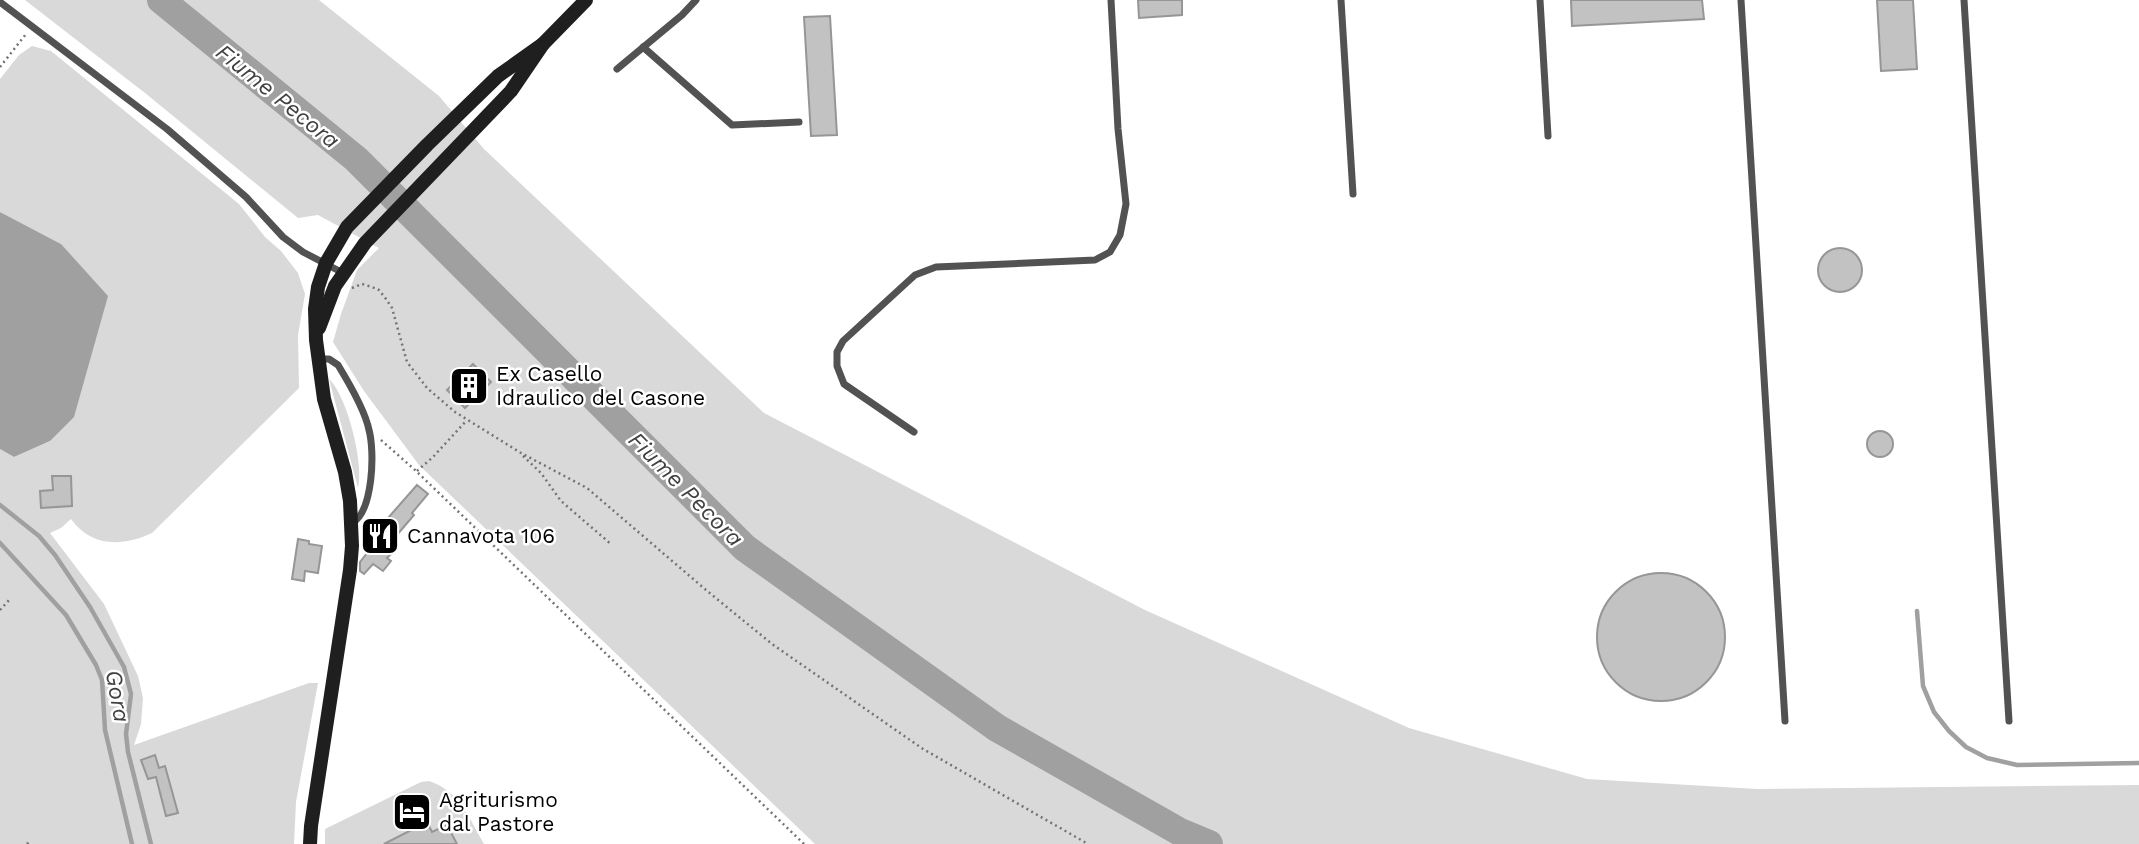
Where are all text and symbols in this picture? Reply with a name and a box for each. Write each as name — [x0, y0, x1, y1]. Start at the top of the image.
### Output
water label: Fiume Pecora — [211, 38, 345, 154]
place label: Ex Casello Idraulico del Casone — [496, 361, 705, 410]
building icon: Ex Casello Idraulico del Casone — [448, 365, 490, 407]
water label: Fiume Pecora — [623, 426, 749, 552]
restaurant icon: Cannavota 106 — [359, 515, 401, 557]
place label: Cannavota 106 — [407, 523, 555, 548]
water label: Gora — [100, 668, 135, 724]
place label: Agriturismo dal Pastore — [439, 787, 558, 836]
hotel icon: Agriturismo dal Pastore — [391, 791, 433, 833]

